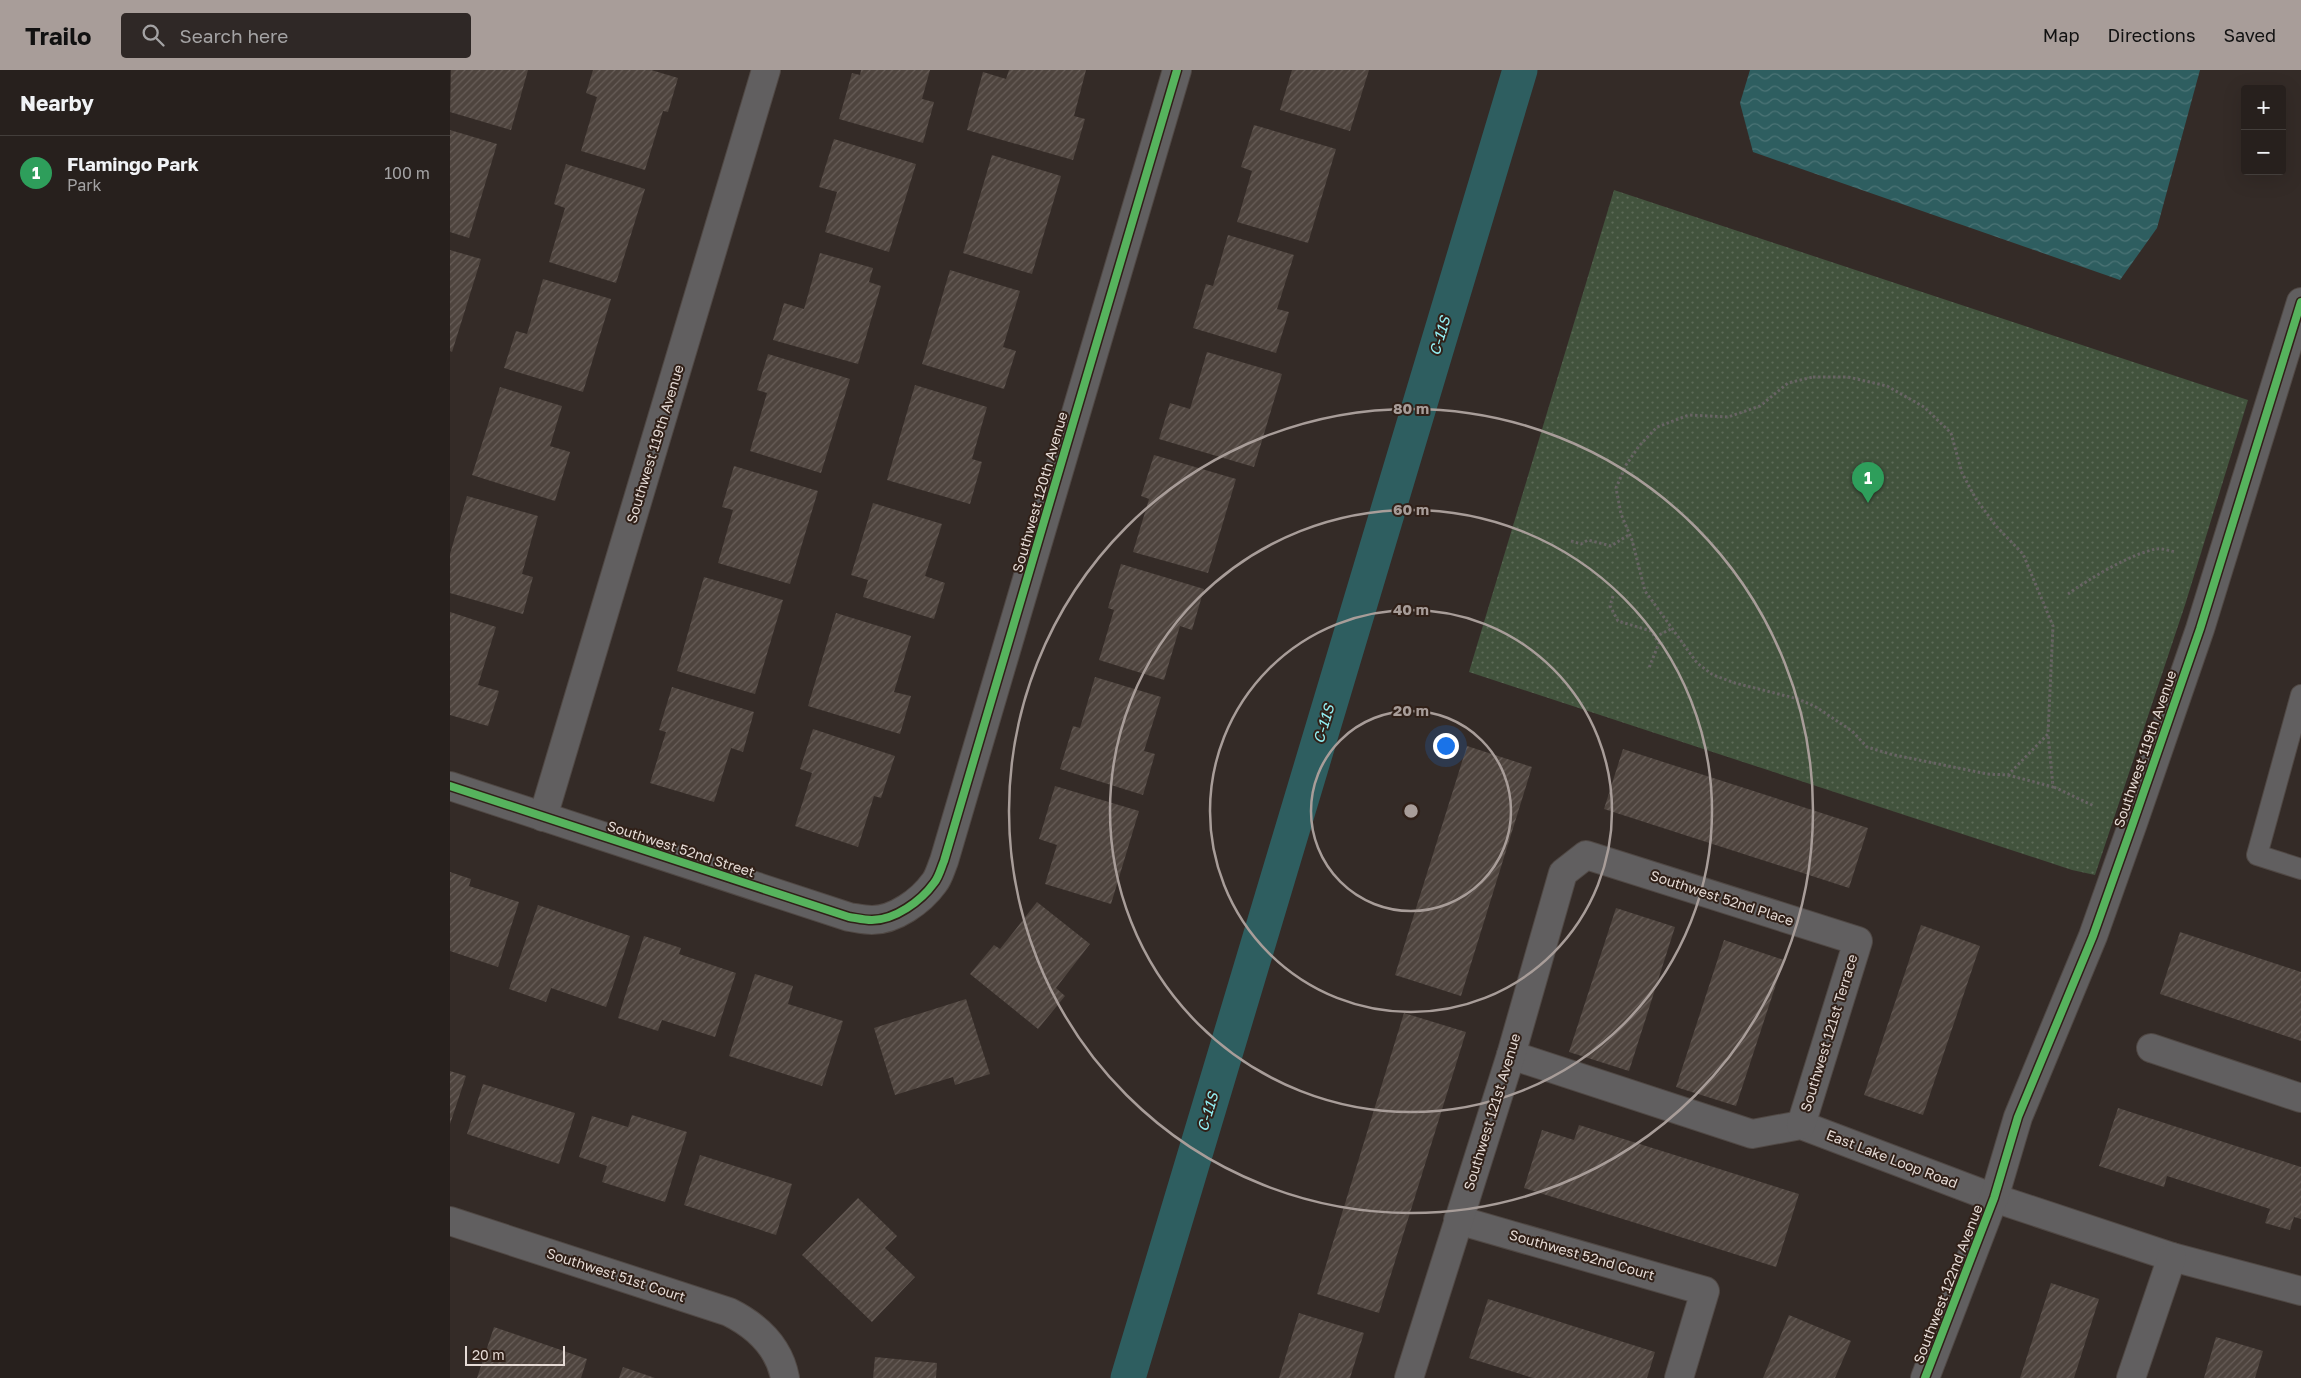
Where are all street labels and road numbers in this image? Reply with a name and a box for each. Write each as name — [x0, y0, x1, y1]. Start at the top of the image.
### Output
street label: Southwest 119th Avenue — [622, 363, 687, 525]
street label: Southwest 120th Avenue — [1008, 410, 1071, 574]
street label: Southwest 119th Avenue — [2110, 668, 2179, 830]
street label: Southwest 52nd Street — [605, 817, 757, 880]
street label: Southwest 52nd Place — [1648, 866, 1796, 929]
street label: Southwest 121st Terrace — [1796, 952, 1861, 1114]
street label: Southwest 121st Avenue — [1460, 1031, 1524, 1192]
street label: East Lake Loop Road — [1824, 1126, 1960, 1191]
street label: Southwest 122nd Avenue — [1909, 1202, 1986, 1366]
street label: Southwest 52nd Court — [1507, 1226, 1657, 1283]
street label: Southwest 51st Court — [545, 1244, 688, 1305]

